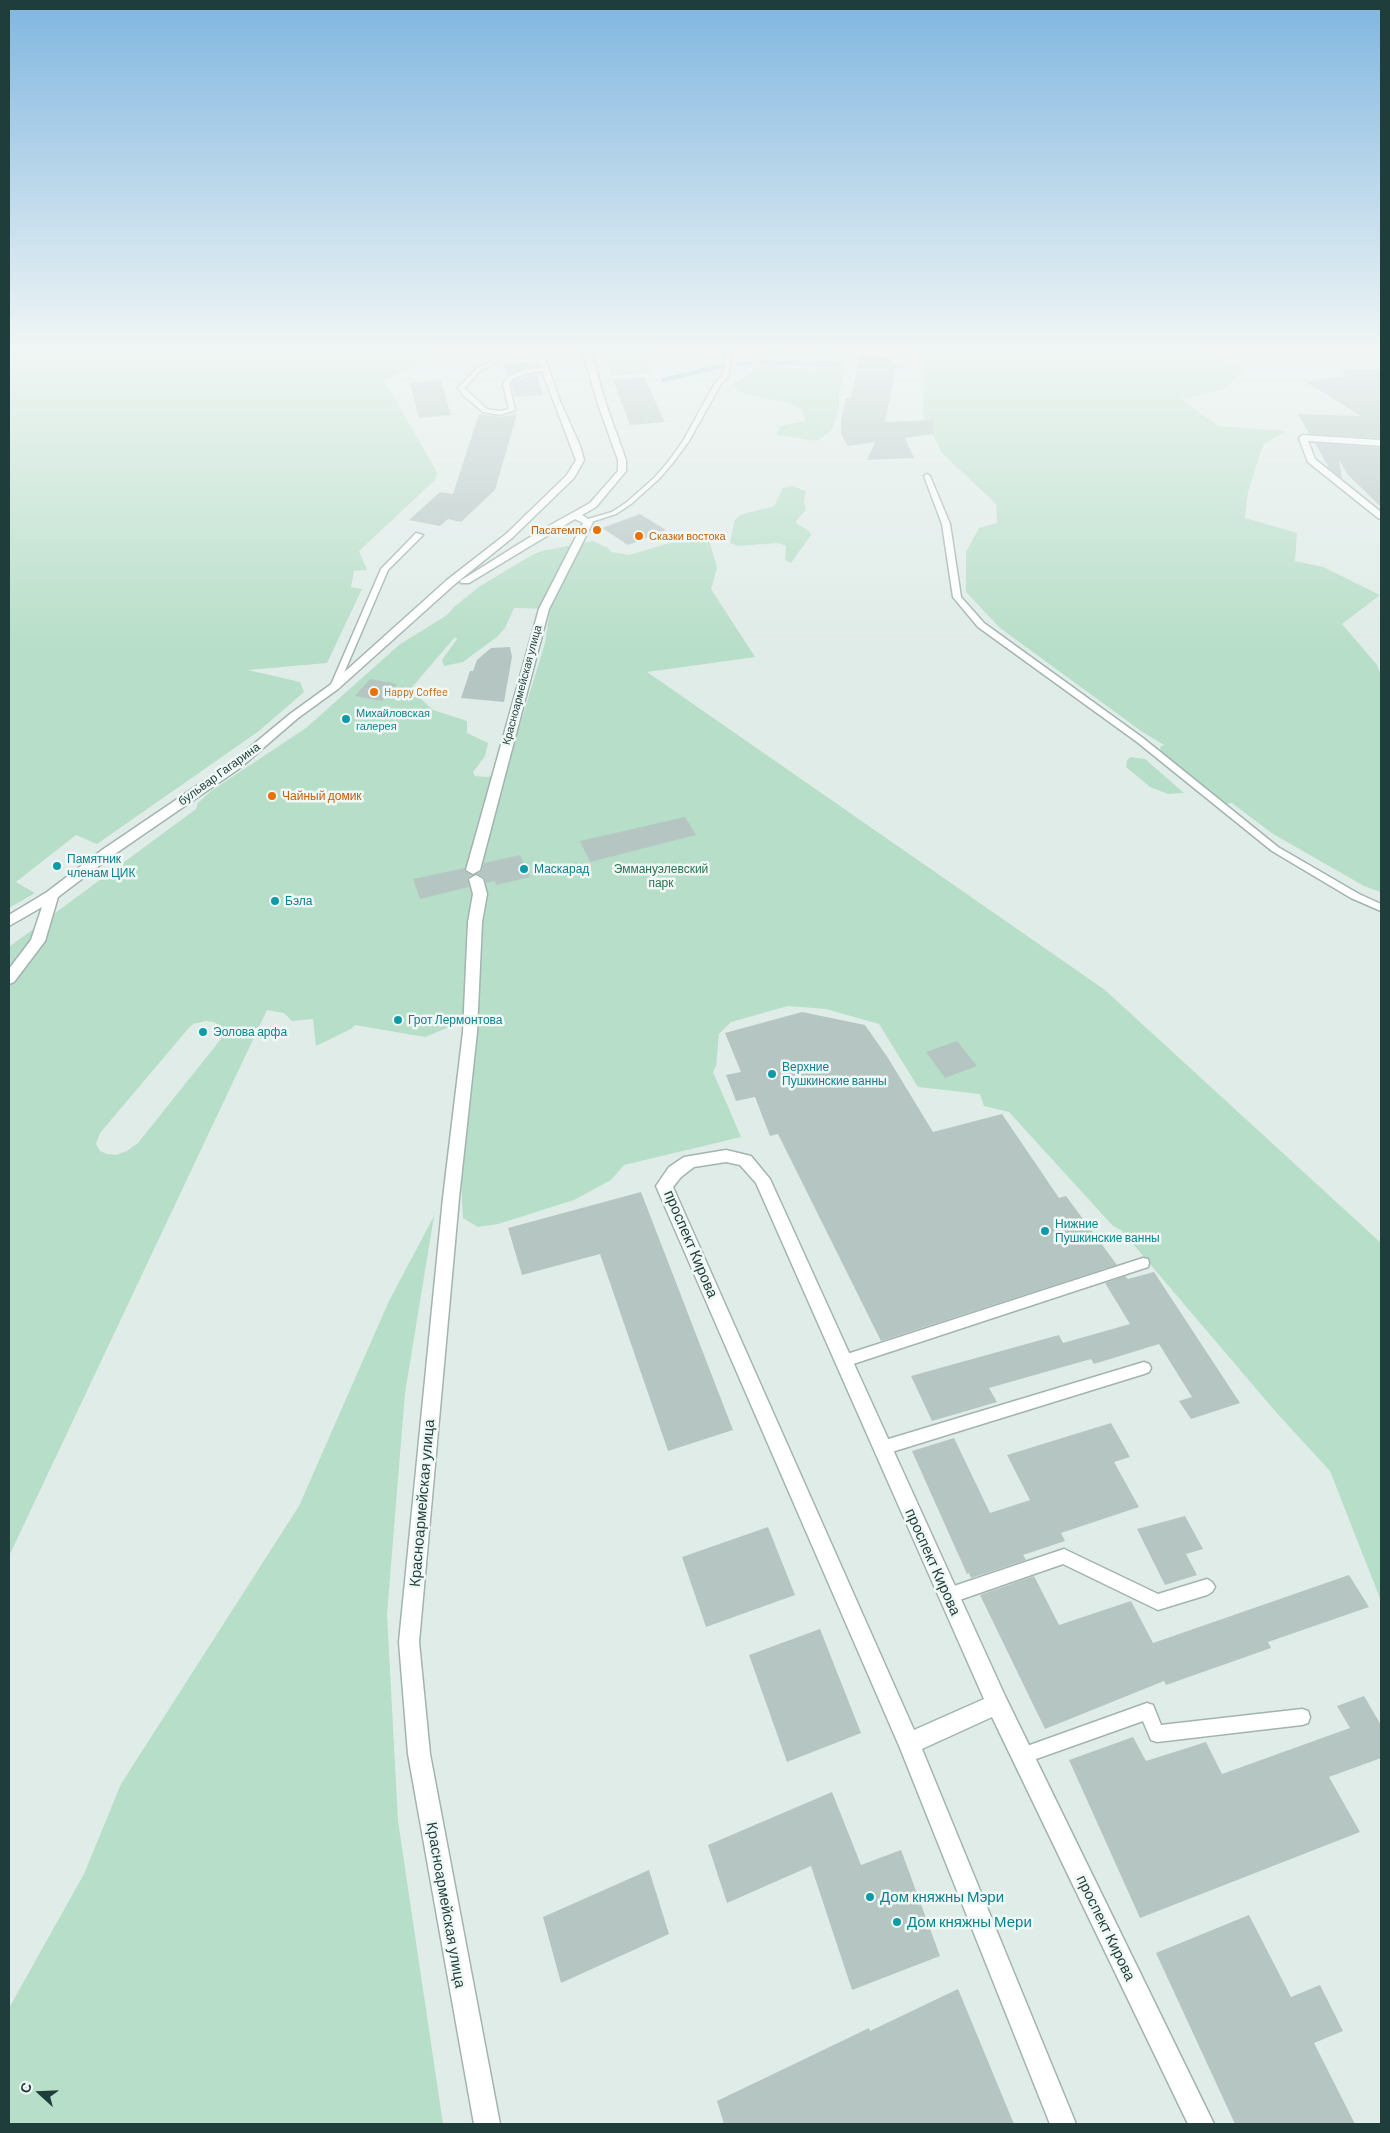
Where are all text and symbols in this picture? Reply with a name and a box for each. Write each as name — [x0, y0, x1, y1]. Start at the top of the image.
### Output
place label: Пасатемпо — [531, 523, 587, 537]
marker: Пасатемпо — [591, 524, 603, 536]
place label: Сказки востока — [649, 529, 726, 543]
marker: Сказки востока — [633, 530, 645, 542]
street label: Красноармейская улица — [500, 624, 544, 746]
place label: Happy Coffee — [384, 685, 448, 699]
marker: Happy Coffee — [368, 686, 380, 698]
place label: Михайловская галерея — [356, 706, 430, 732]
marker: Михайловская галерея — [340, 713, 352, 725]
street label: бульвар Гагарина — [175, 740, 263, 808]
place label: Чайный домик — [282, 789, 362, 803]
marker: Чайный домик — [266, 790, 278, 802]
place label: Памятник членам ЦИК — [67, 852, 135, 880]
marker: Памятник членам ЦИК — [51, 860, 63, 872]
place label: Маскарад — [534, 862, 589, 876]
park label: Эммануэлевский парк — [614, 862, 708, 890]
marker: Маскарад — [518, 863, 530, 875]
place label: Бэла — [285, 894, 312, 908]
marker: Бэла — [269, 895, 281, 907]
place label: Грот Лермонтова — [408, 1013, 503, 1027]
marker: Грот Лермонтова — [392, 1014, 404, 1026]
place label: Эолова арфа — [213, 1025, 287, 1039]
marker: Эолова арфа — [197, 1026, 209, 1038]
place label: Верхние Пушкинские ванны — [782, 1060, 887, 1088]
marker: Верхние Пушкинские ванны — [766, 1068, 778, 1080]
street label: проспект Кирова — [660, 1187, 722, 1301]
place label: Нижние Пушкинские ванны — [1055, 1217, 1160, 1245]
marker: Нижние Пушкинские ванны — [1039, 1225, 1051, 1237]
street label: Красноармейская улица — [406, 1418, 438, 1588]
street label: проспект Кирова — [901, 1506, 965, 1618]
street label: Красноармейская улица — [423, 1821, 469, 1989]
street label: проспект Кирова — [1073, 1872, 1139, 1984]
place label: Дом княжны Мэри — [880, 1888, 1004, 1906]
marker: Дом княжны Мэри — [864, 1891, 876, 1903]
place label: Дом княжны Мери — [907, 1913, 1032, 1931]
marker: Дом княжны Мери — [891, 1916, 903, 1928]
north arrow — [15, 2068, 65, 2118]
text: С — [16, 2080, 35, 2095]

